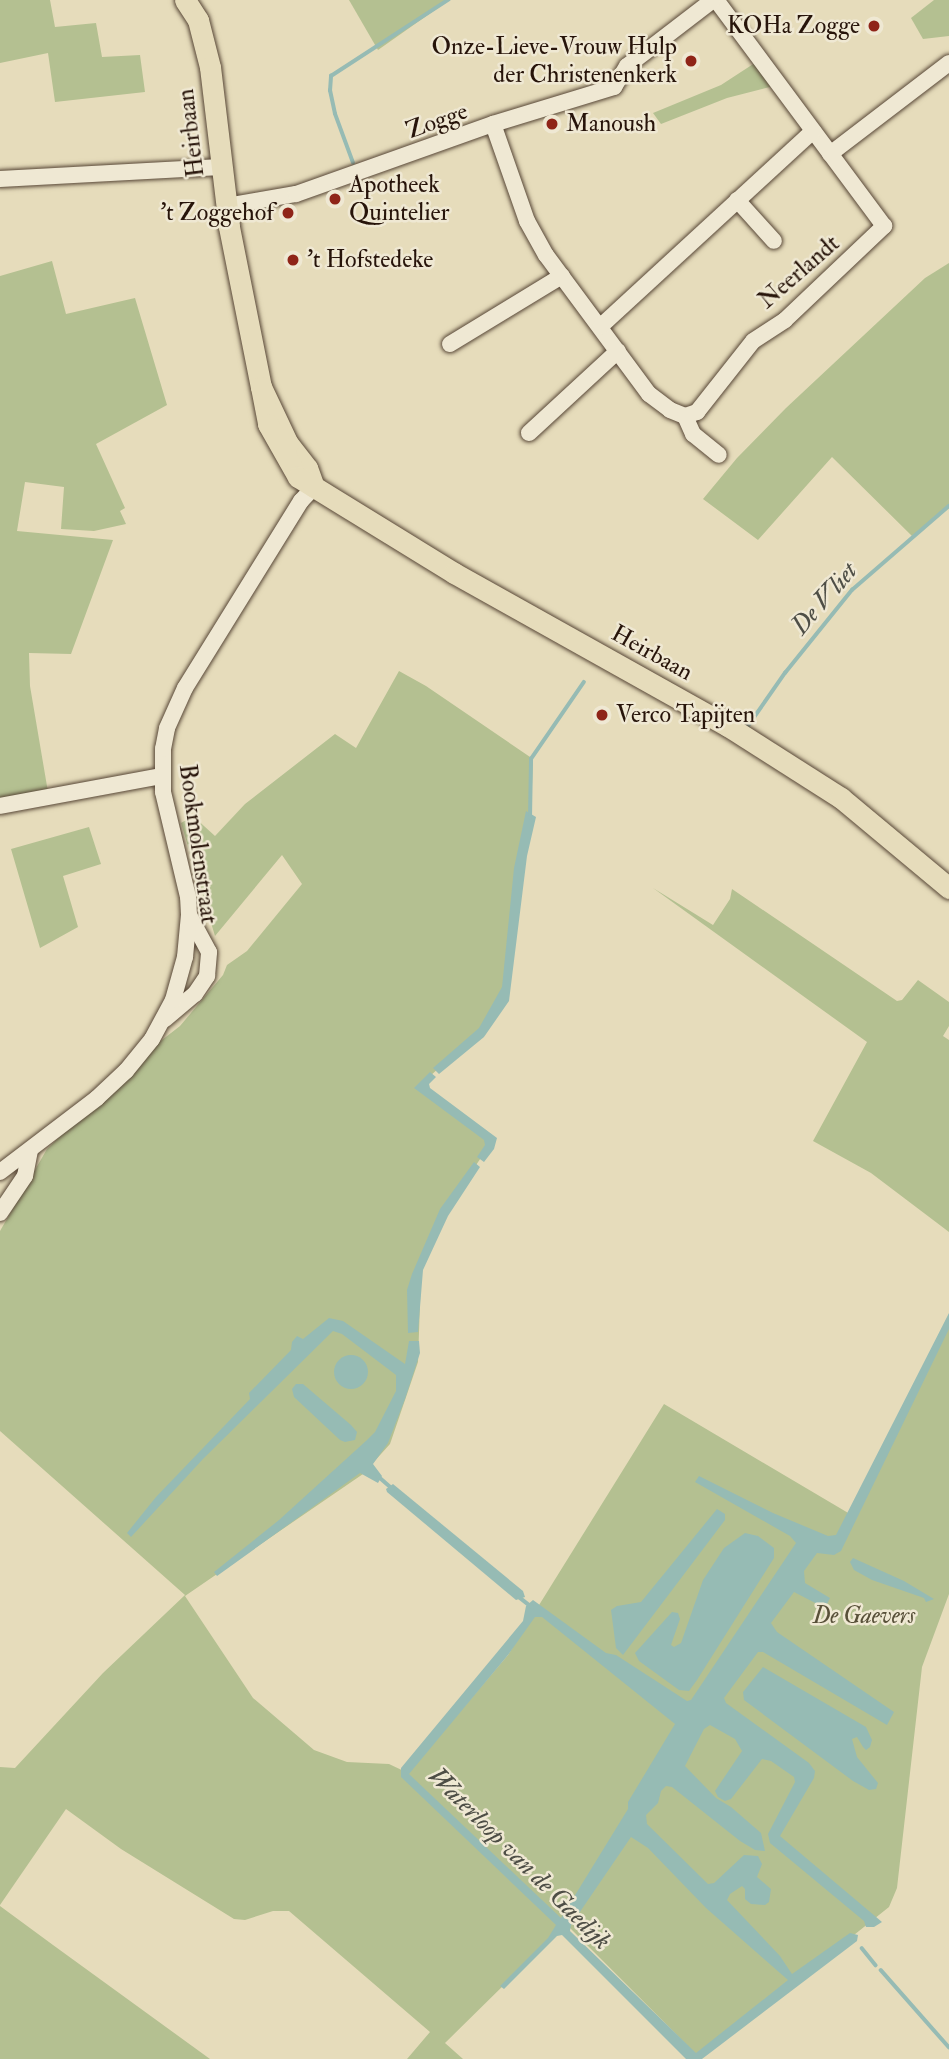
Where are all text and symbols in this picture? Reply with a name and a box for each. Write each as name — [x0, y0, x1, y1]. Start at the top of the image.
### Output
place label: KOHa Zogge — [727, 12, 860, 40]
marker: KOHa Zogge — [866, 18, 882, 34]
place label: Onze-Lieve-Vrouw Hulp der Christenenkerk — [432, 33, 677, 89]
marker: Onze-Lieve-Vrouw Hulp der Christenenkerk — [683, 53, 699, 69]
street label: Heirbaan — [171, 87, 211, 179]
street label: Zogge — [402, 97, 472, 145]
place label: Manoush — [566, 110, 656, 138]
marker: Manoush — [544, 116, 560, 132]
place label: Apotheek Quintelier — [349, 171, 449, 227]
marker: Apotheek Quintelier — [327, 191, 343, 207]
place label: 't Zoggehof — [160, 199, 274, 227]
marker: 't Zoggehof — [280, 205, 296, 221]
street label: Neerlandt — [753, 229, 845, 315]
place label: 't Hofstedeke — [307, 246, 433, 274]
marker: 't Hofstedeke — [285, 252, 301, 268]
water label: De Vliet — [785, 556, 865, 642]
street label: Heirbaan — [606, 619, 698, 687]
place label: Verco Tapijten — [616, 701, 755, 729]
marker: Verco Tapijten — [594, 707, 610, 723]
street label: Bookmolenstraat — [173, 762, 223, 926]
park label: De Gaevers — [813, 1602, 915, 1630]
water label: Waterloop van de Gaedijk — [421, 1761, 617, 1957]

